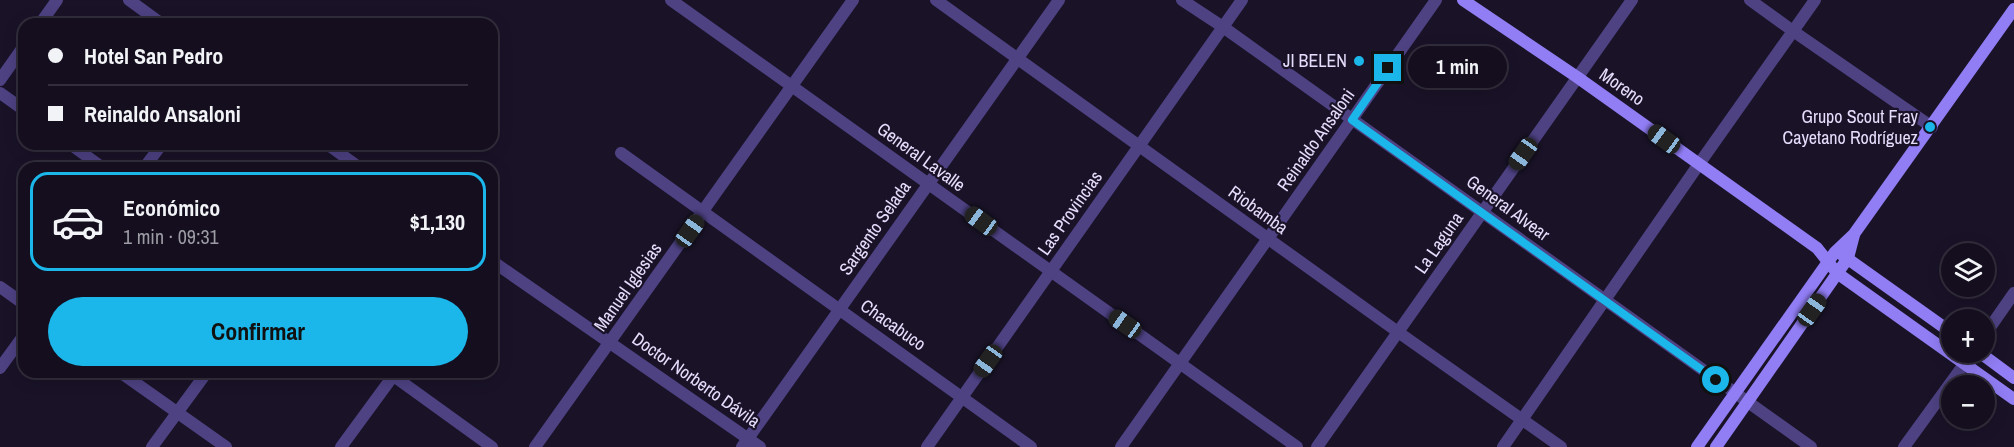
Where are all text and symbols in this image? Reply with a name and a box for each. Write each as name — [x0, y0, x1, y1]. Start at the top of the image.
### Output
text: Hotel San Pedro — [84, 41, 223, 71]
callout: 1 min — [1409, 47, 1508, 89]
place label: JI BELEN — [1283, 48, 1347, 73]
text: 1 min — [1436, 53, 1479, 80]
marker: JI BELEN — [1352, 54, 1366, 68]
route end — [1374, 54, 1401, 81]
street label: Moreno — [1595, 62, 1650, 111]
street label: Reinaldo Ansaloni — [1271, 83, 1360, 196]
text: Reinaldo Ansaloni — [84, 99, 241, 129]
place label: Grupo Scout Fray Cayetano Rodríguez — [1783, 104, 1919, 150]
street label: General Lavalle — [872, 116, 970, 197]
marker: Grupo Scout Fray Cayetano Rodríguez — [1923, 120, 1937, 134]
car — [1644, 121, 1684, 157]
car — [1505, 134, 1541, 174]
street label: Las Provincias — [1031, 166, 1108, 260]
street label: General Alvear — [1461, 169, 1555, 246]
street label: Sargento Selada — [833, 176, 916, 280]
street label: Riobamba — [1223, 179, 1293, 240]
text: Económico — [123, 193, 220, 223]
icon: car — [51, 195, 105, 249]
car — [961, 203, 1001, 239]
text: $1,130 — [410, 207, 465, 237]
street label: La Laguna — [1408, 207, 1469, 278]
car — [672, 211, 708, 251]
text: 1 min · 09:31 — [123, 223, 219, 250]
street label: Manuel Iglesias — [588, 237, 667, 336]
map controls — [1941, 243, 1995, 429]
button: layers — [1941, 243, 1995, 297]
car — [1794, 290, 1830, 330]
street label: Chacabuco — [856, 293, 931, 356]
button: Confirmar — [48, 297, 468, 366]
car — [1105, 306, 1145, 342]
button: + — [1941, 309, 1995, 363]
street label: Doctor Norberto Dávila — [627, 326, 765, 433]
car — [970, 341, 1006, 381]
route start — [1702, 366, 1729, 393]
button: − — [1941, 375, 1995, 429]

